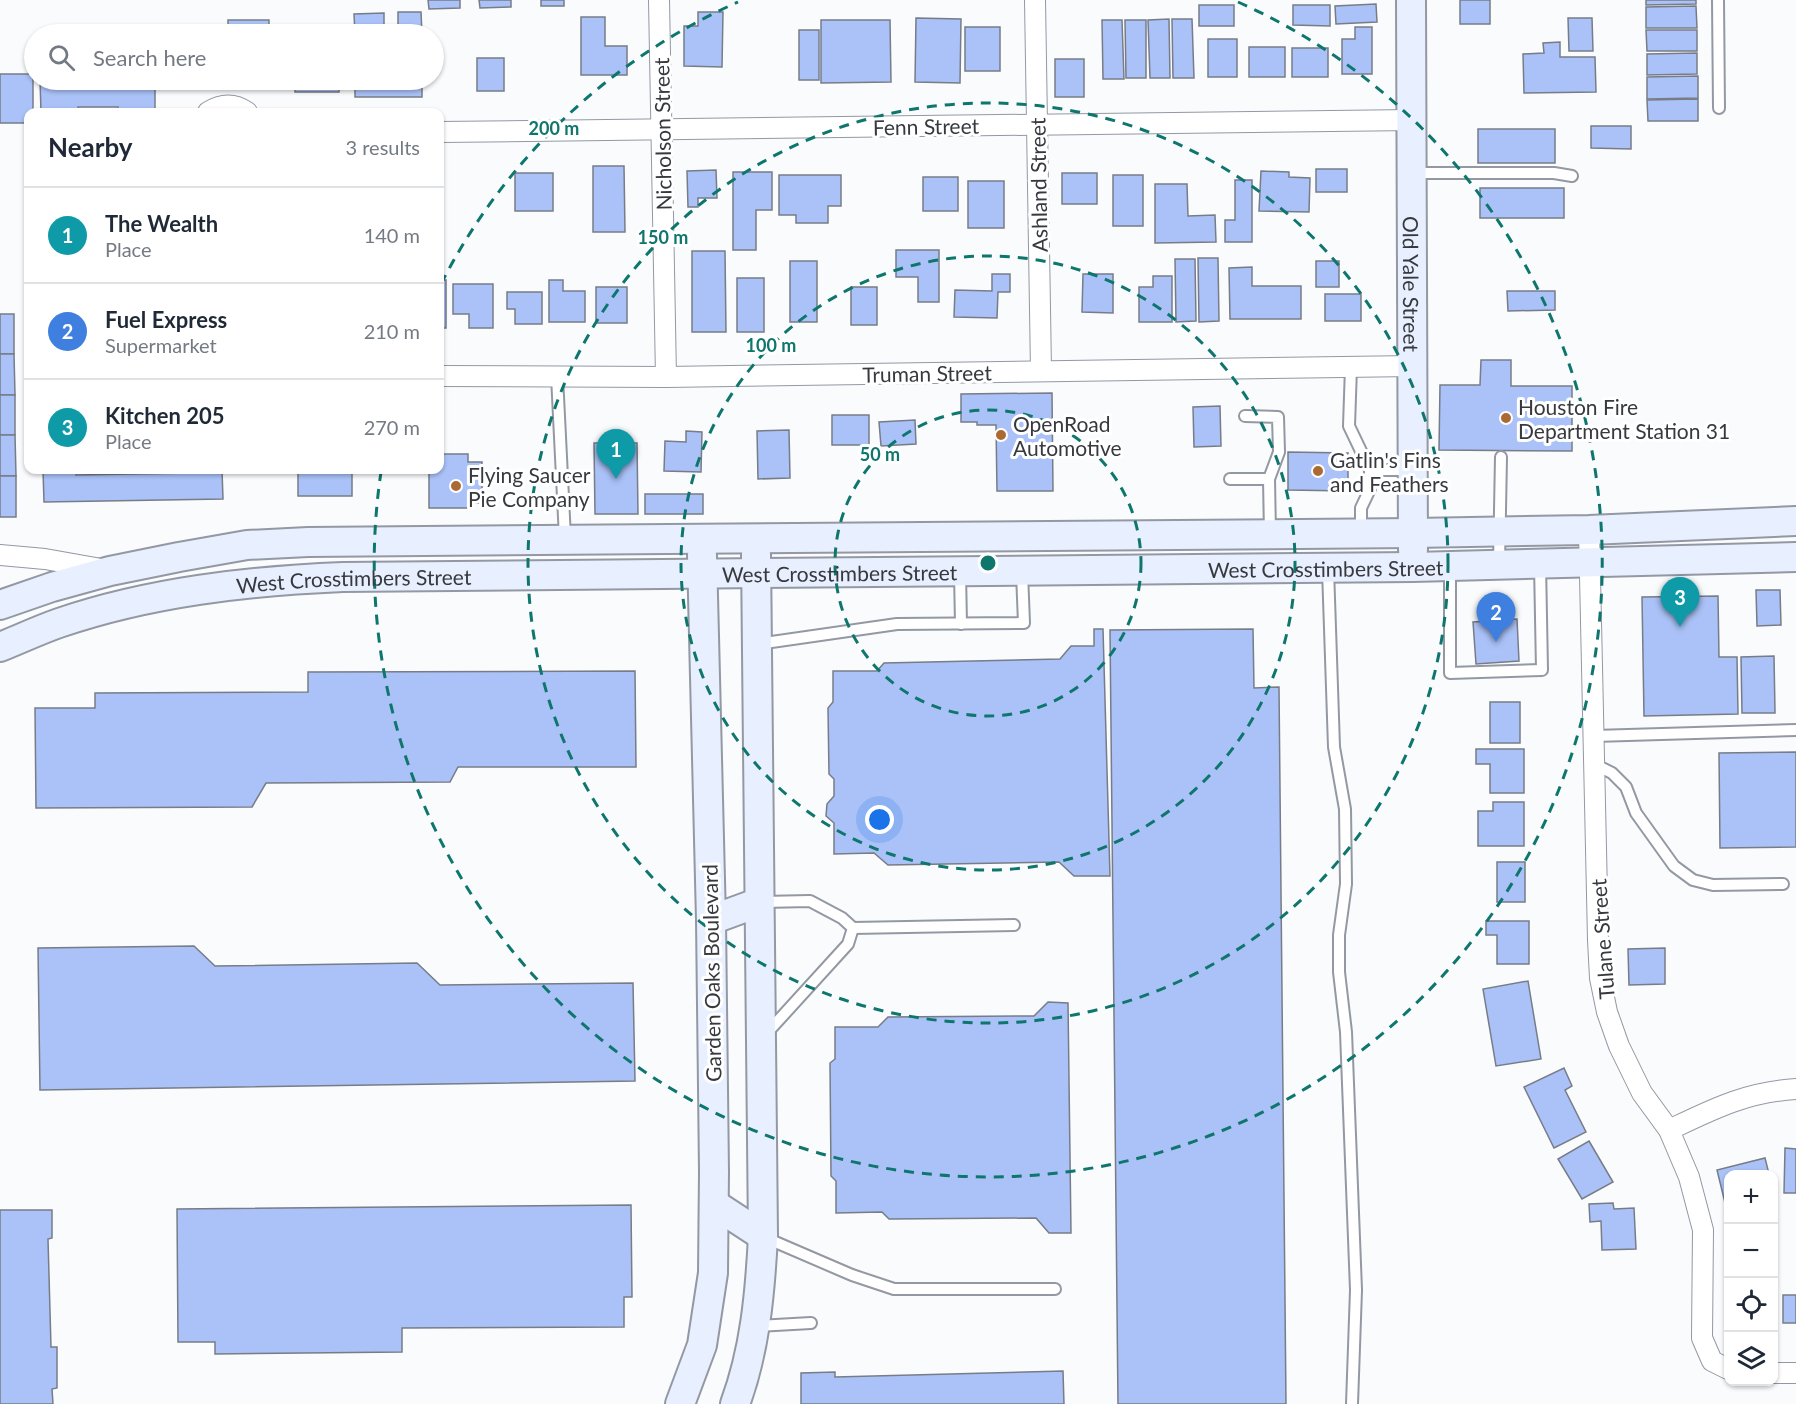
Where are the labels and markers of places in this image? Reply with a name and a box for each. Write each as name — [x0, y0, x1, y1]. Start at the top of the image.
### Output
place label: Houston Fire Department Station 31 — [1518, 394, 1730, 443]
place label: OpenRoad Automotive — [1013, 411, 1122, 460]
marker: Houston Fire Department Station 31 — [1499, 411, 1513, 425]
marker: OpenRoad Automotive — [994, 428, 1008, 442]
pin: 1 — [596, 430, 636, 479]
place label: Gatlin's Fins and Feathers — [1330, 447, 1449, 496]
place label: Flying Saucer Pie Company — [468, 462, 591, 511]
marker: Gatlin's Fins and Feathers — [1311, 464, 1325, 478]
marker: Flying Saucer Pie Company — [449, 479, 463, 493]
centre of rings — [978, 553, 998, 573]
pin: 3 — [1660, 578, 1700, 627]
pin: 2 — [1476, 592, 1516, 642]

